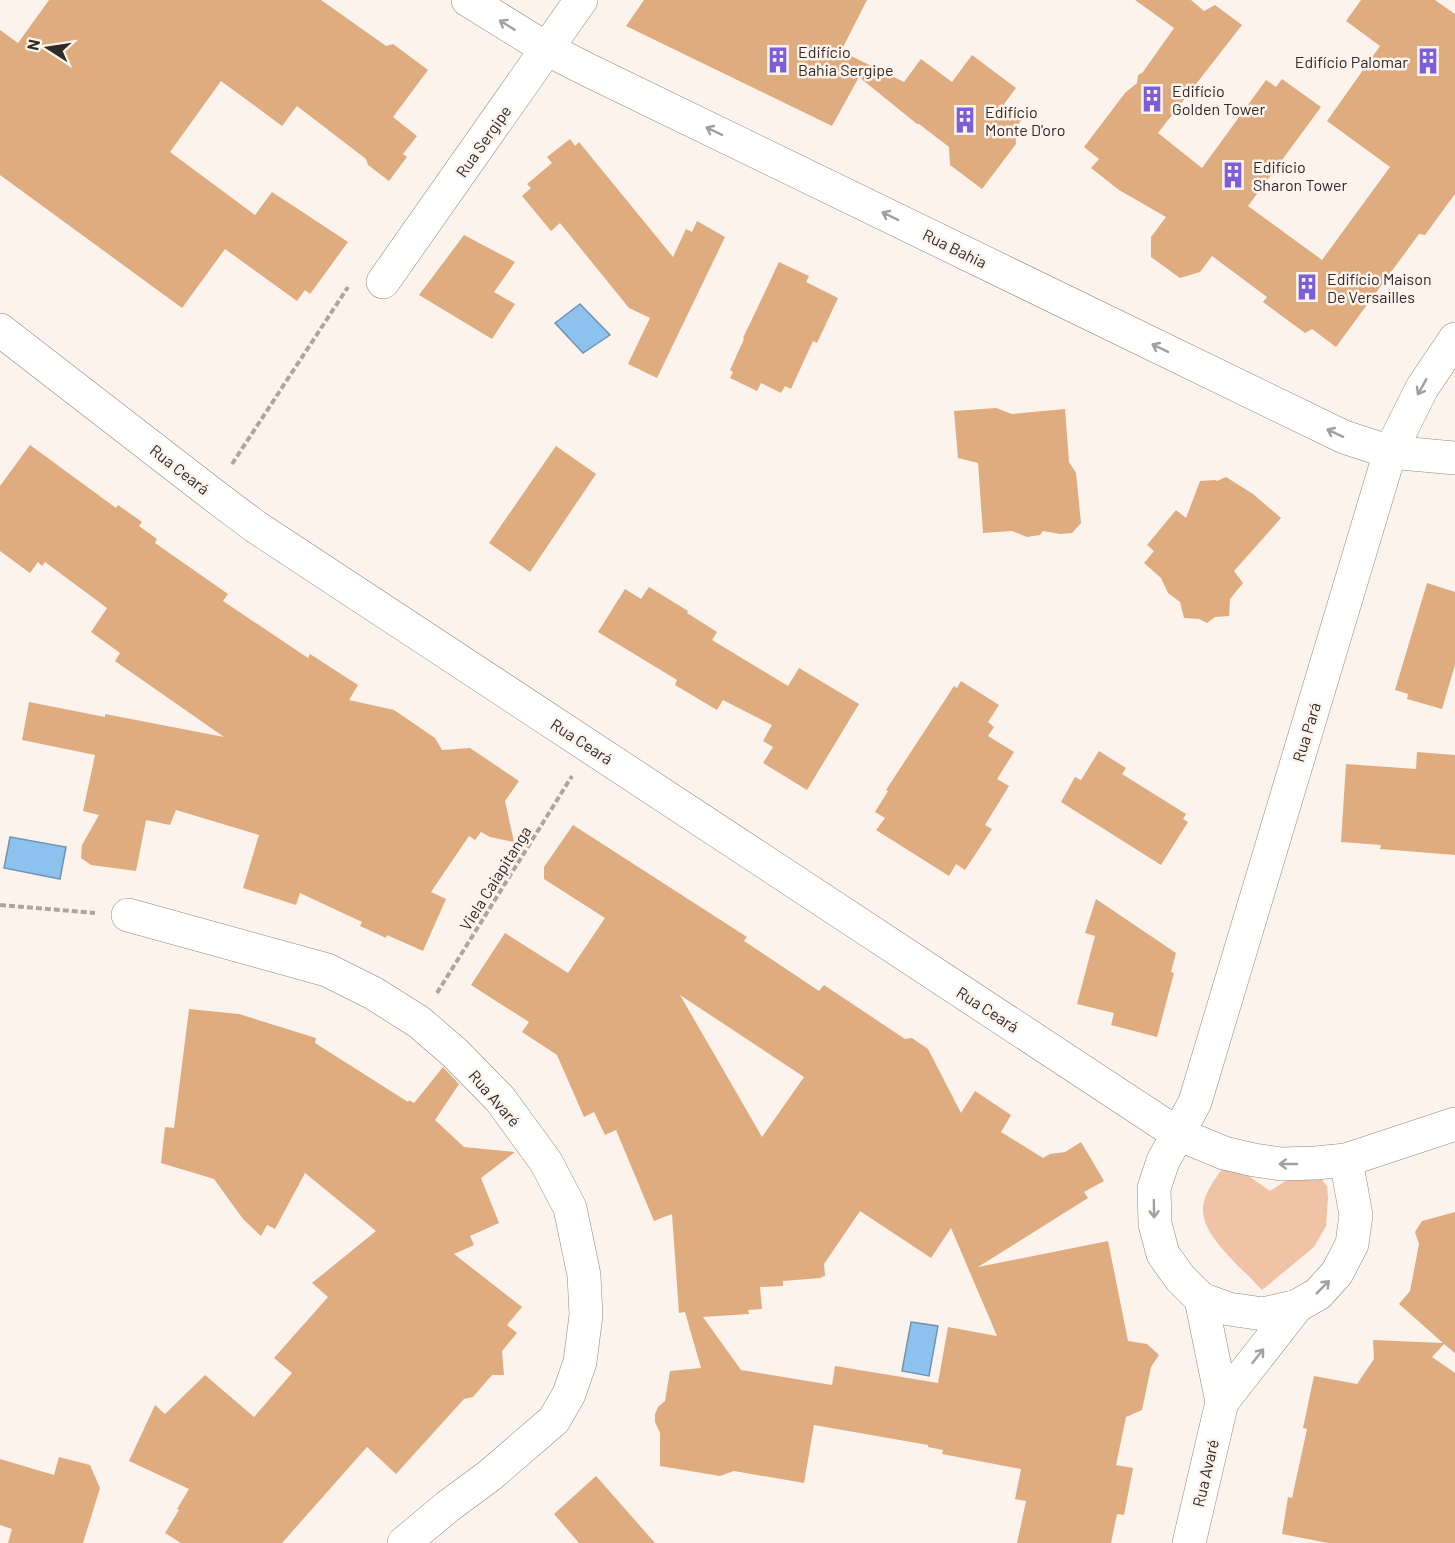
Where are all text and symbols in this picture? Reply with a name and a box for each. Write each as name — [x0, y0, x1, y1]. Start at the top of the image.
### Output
north arrow — [18, 18, 78, 78]
one-way arrow — [499, 18, 516, 30]
text: N — [22, 38, 43, 52]
place label: Edifício Bahia Sergipe — [798, 42, 894, 79]
building icon: Edifício Bahia Sergipe — [763, 45, 793, 75]
building icon: Edifício Palomar — [1413, 46, 1443, 76]
place label: Edifício Palomar — [1295, 52, 1408, 71]
place label: Edifício Golden Tower — [1172, 81, 1265, 118]
building icon: Edifício Golden Tower — [1137, 84, 1167, 114]
street label: Rua Sergipe — [451, 101, 515, 181]
place label: Edifício Monte D'oro — [985, 102, 1065, 139]
building icon: Edifício Monte D'oro — [950, 105, 980, 135]
one-way arrow — [706, 125, 724, 136]
place label: Edifício Sharon Tower — [1253, 157, 1348, 194]
building icon: Edifício Sharon Tower — [1218, 160, 1248, 190]
one-way arrow — [881, 210, 899, 222]
street label: Rua Bahia — [920, 224, 990, 272]
place label: Edifício Maison De Versailles — [1327, 269, 1432, 306]
building icon: Edifício Maison De Versailles — [1292, 272, 1322, 302]
one-way arrow — [1151, 341, 1169, 353]
one-way arrow — [1416, 378, 1427, 396]
one-way arrow — [1326, 427, 1344, 439]
street label: Rua Ceará — [147, 440, 213, 498]
street label: Rua Pará — [1288, 700, 1324, 764]
street label: Rua Ceará — [547, 714, 617, 768]
street label: Viela Caiapitanga — [455, 822, 535, 934]
street label: Rua Ceará — [953, 982, 1023, 1036]
street label: Rua Avaré — [465, 1066, 525, 1130]
one-way arrow — [1279, 1158, 1299, 1169]
one-way arrow — [1149, 1198, 1160, 1218]
one-way arrow — [1316, 1280, 1331, 1295]
one-way arrow — [1251, 1348, 1264, 1364]
street label: Rua Avaré — [1188, 1437, 1222, 1509]

